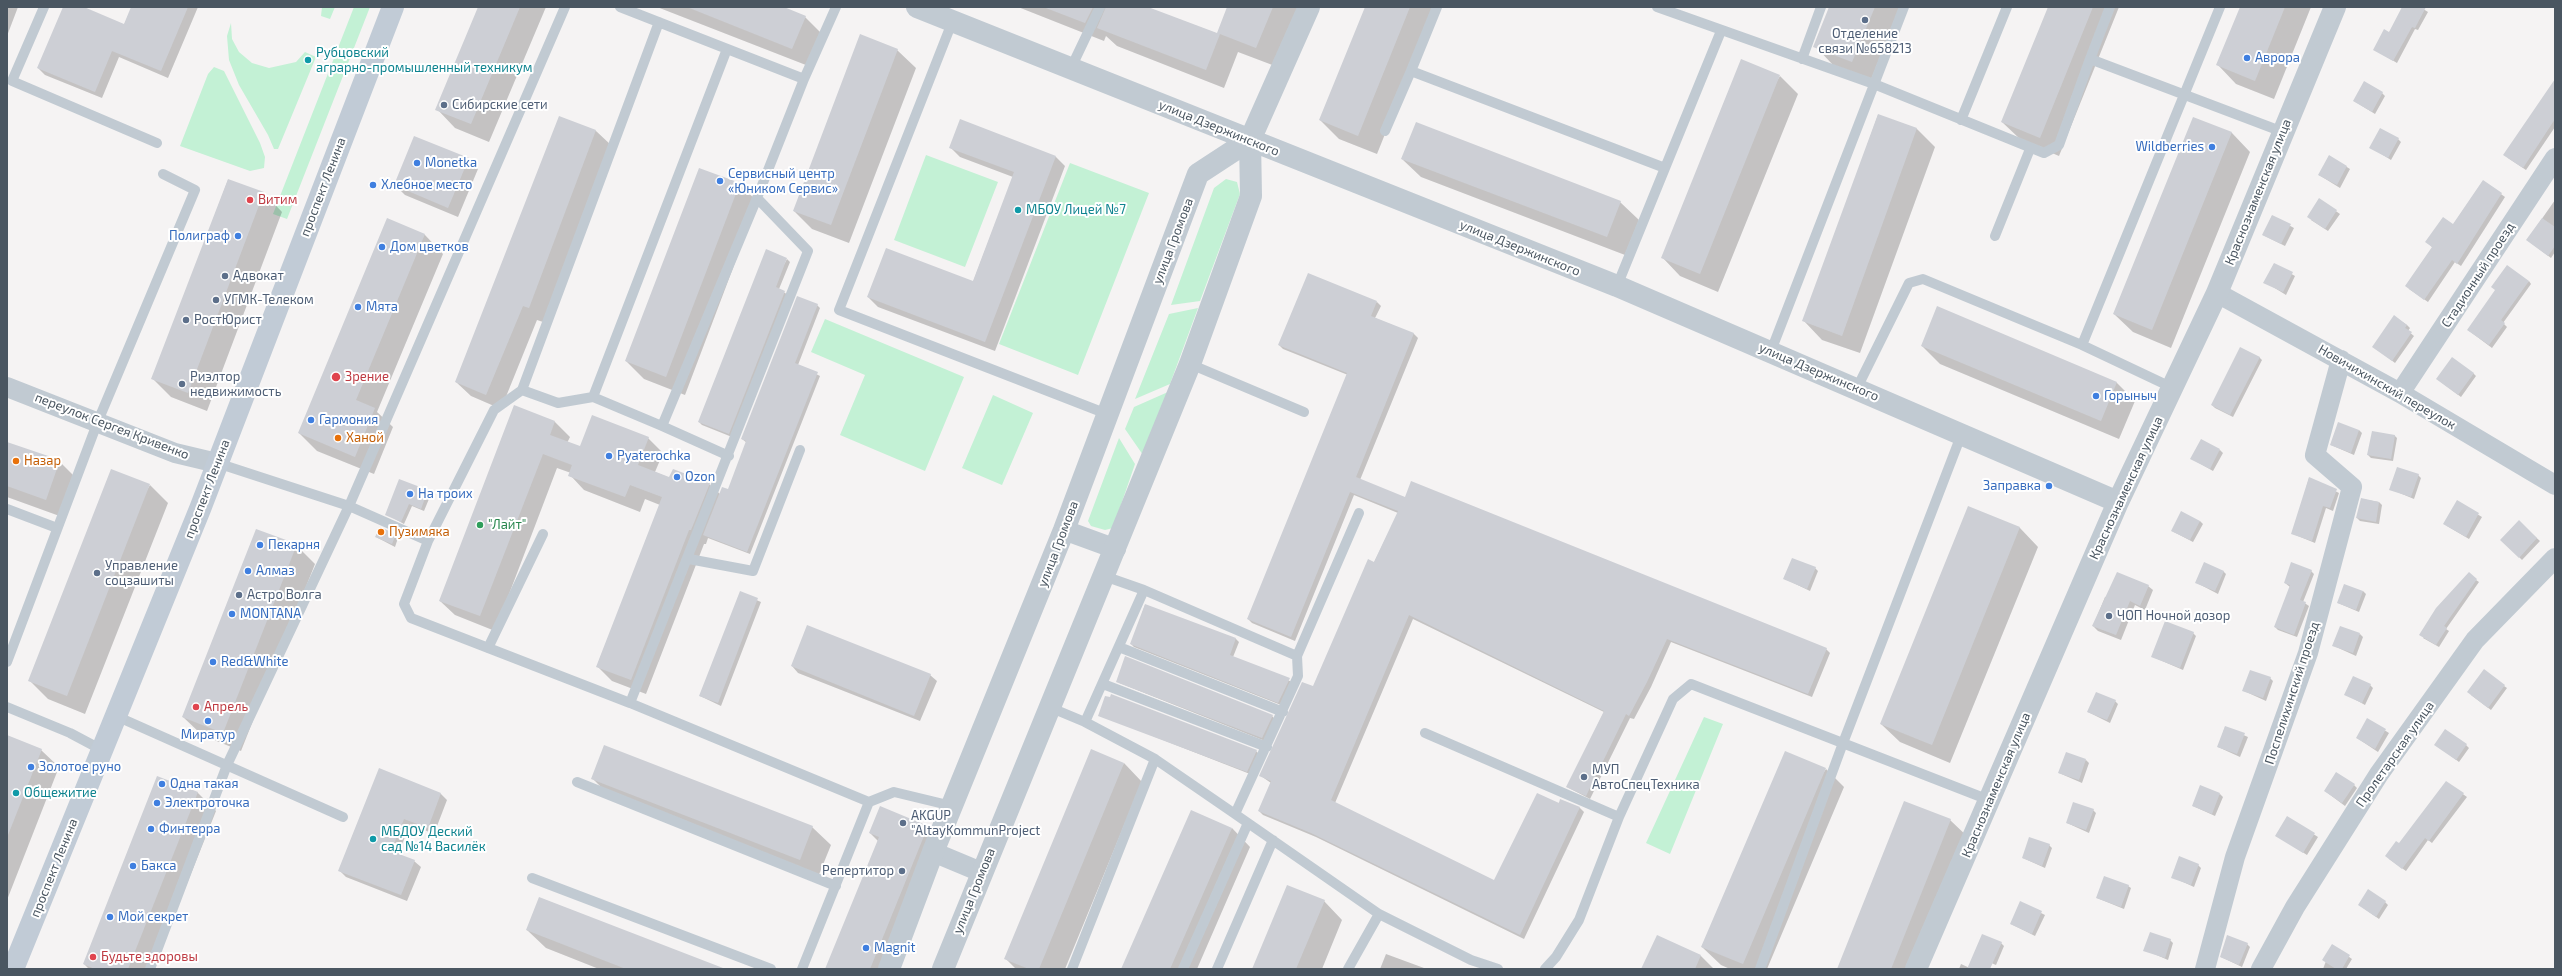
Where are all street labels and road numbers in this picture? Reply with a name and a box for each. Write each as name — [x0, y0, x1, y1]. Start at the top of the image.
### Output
street label: улица Дзержинского — [1156, 97, 1282, 159]
street label: Краснознаменская улица — [2222, 117, 2294, 267]
street label: проспект Ленина — [297, 135, 349, 239]
street label: улица Громова — [1149, 196, 1197, 286]
street label: улица Дзержинского — [1457, 217, 1583, 279]
street label: Стадионный проезд — [2438, 220, 2518, 330]
street label: улица Дзержинского — [1757, 340, 1881, 404]
street label: Новичихинский переулок — [2315, 341, 2459, 433]
street label: переулок Сергея Кривенко — [33, 389, 191, 463]
street label: Краснознаменская улица — [2086, 414, 2166, 562]
street label: проспект Ленина — [181, 437, 233, 541]
street label: улица Громова — [1034, 499, 1082, 589]
street label: Поспелихинский проезд — [2262, 620, 2322, 766]
street label: Пролетарская улица — [2353, 698, 2437, 810]
street label: Краснознаменская улица — [1958, 710, 2034, 860]
street label: проспект Ленина — [27, 816, 81, 920]
street label: улица Громова — [950, 846, 998, 936]

